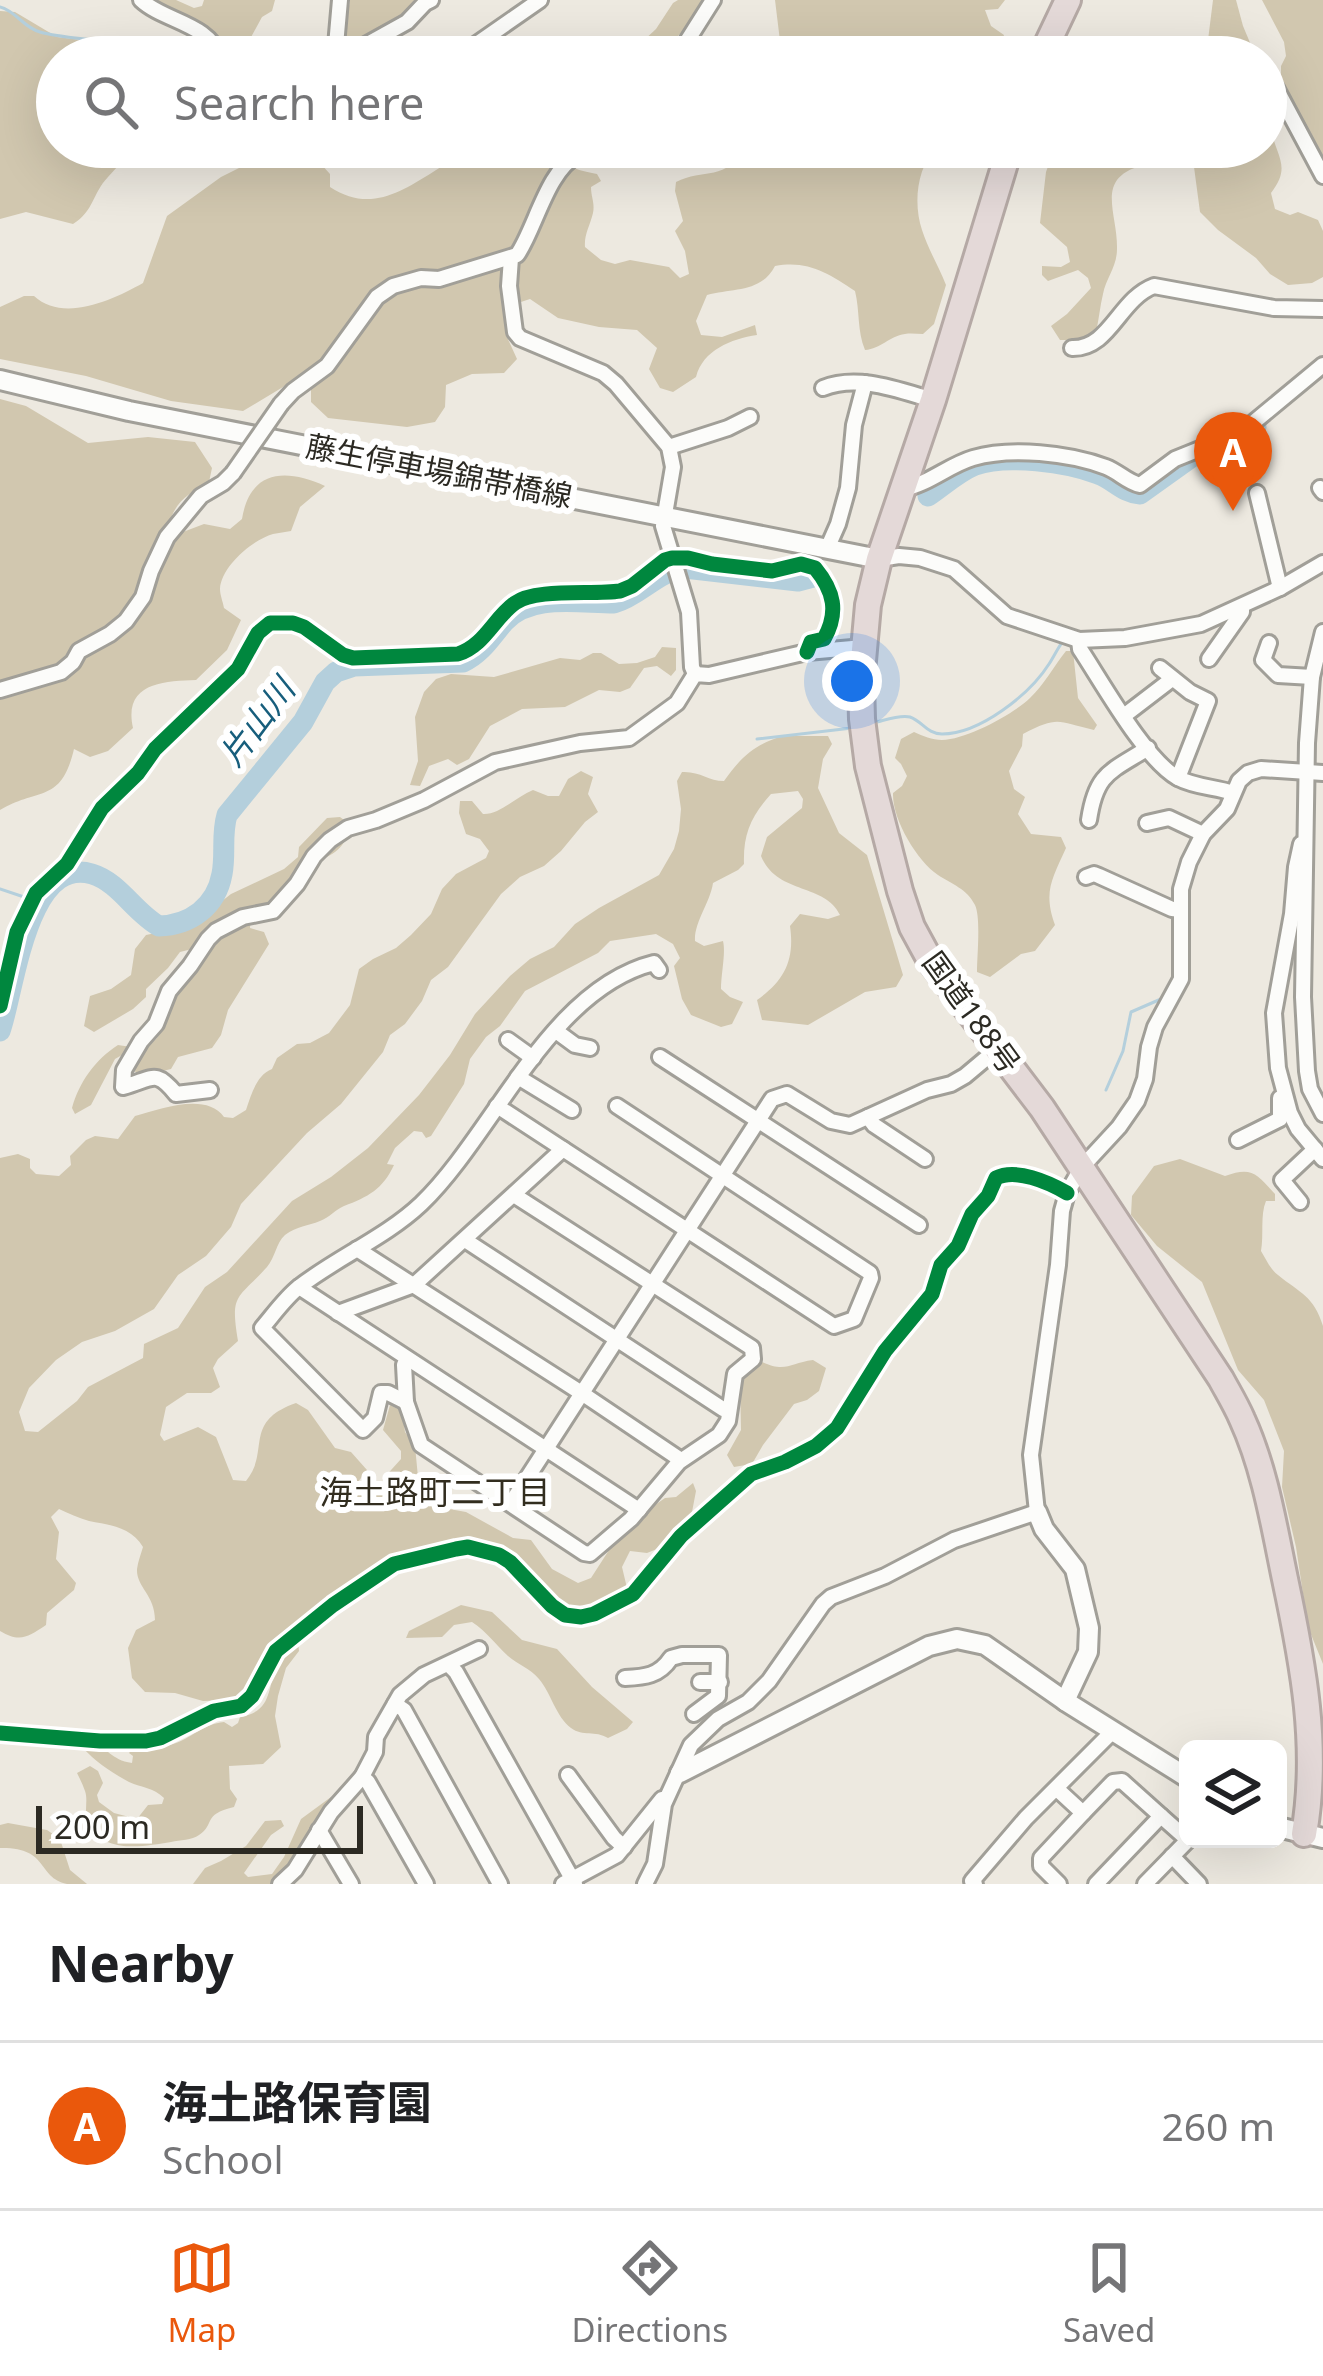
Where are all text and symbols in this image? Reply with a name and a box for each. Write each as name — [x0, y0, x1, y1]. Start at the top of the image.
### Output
search box — [36, 36, 1287, 168]
icon: search — [78, 69, 144, 135]
text: Search here — [174, 72, 424, 133]
pin: A — [1194, 412, 1272, 511]
street label: 藤生停車場錦帯橋線 — [303, 425, 576, 516]
your location — [822, 651, 882, 711]
water label: 片山川 — [209, 666, 306, 775]
street label: 国道188号 — [914, 943, 1030, 1081]
district label: 海土路町二丁目 — [320, 1469, 551, 1514]
map controls — [1179, 1740, 1287, 1848]
button: layers — [1179, 1740, 1287, 1848]
scale bar — [36, 1800, 363, 1853]
text: 200 m — [54, 1804, 150, 1849]
text: Nearby — [48, 1927, 234, 1997]
text: 海土路保育園 — [162, 2071, 432, 2132]
text: A — [74, 2099, 101, 2152]
text: 260 m — [1161, 2099, 1275, 2152]
text: School — [162, 2132, 284, 2185]
tab: Map — [168, 2235, 236, 2352]
tab: Directions — [571, 2235, 728, 2352]
tab: Saved — [1063, 2235, 1155, 2352]

